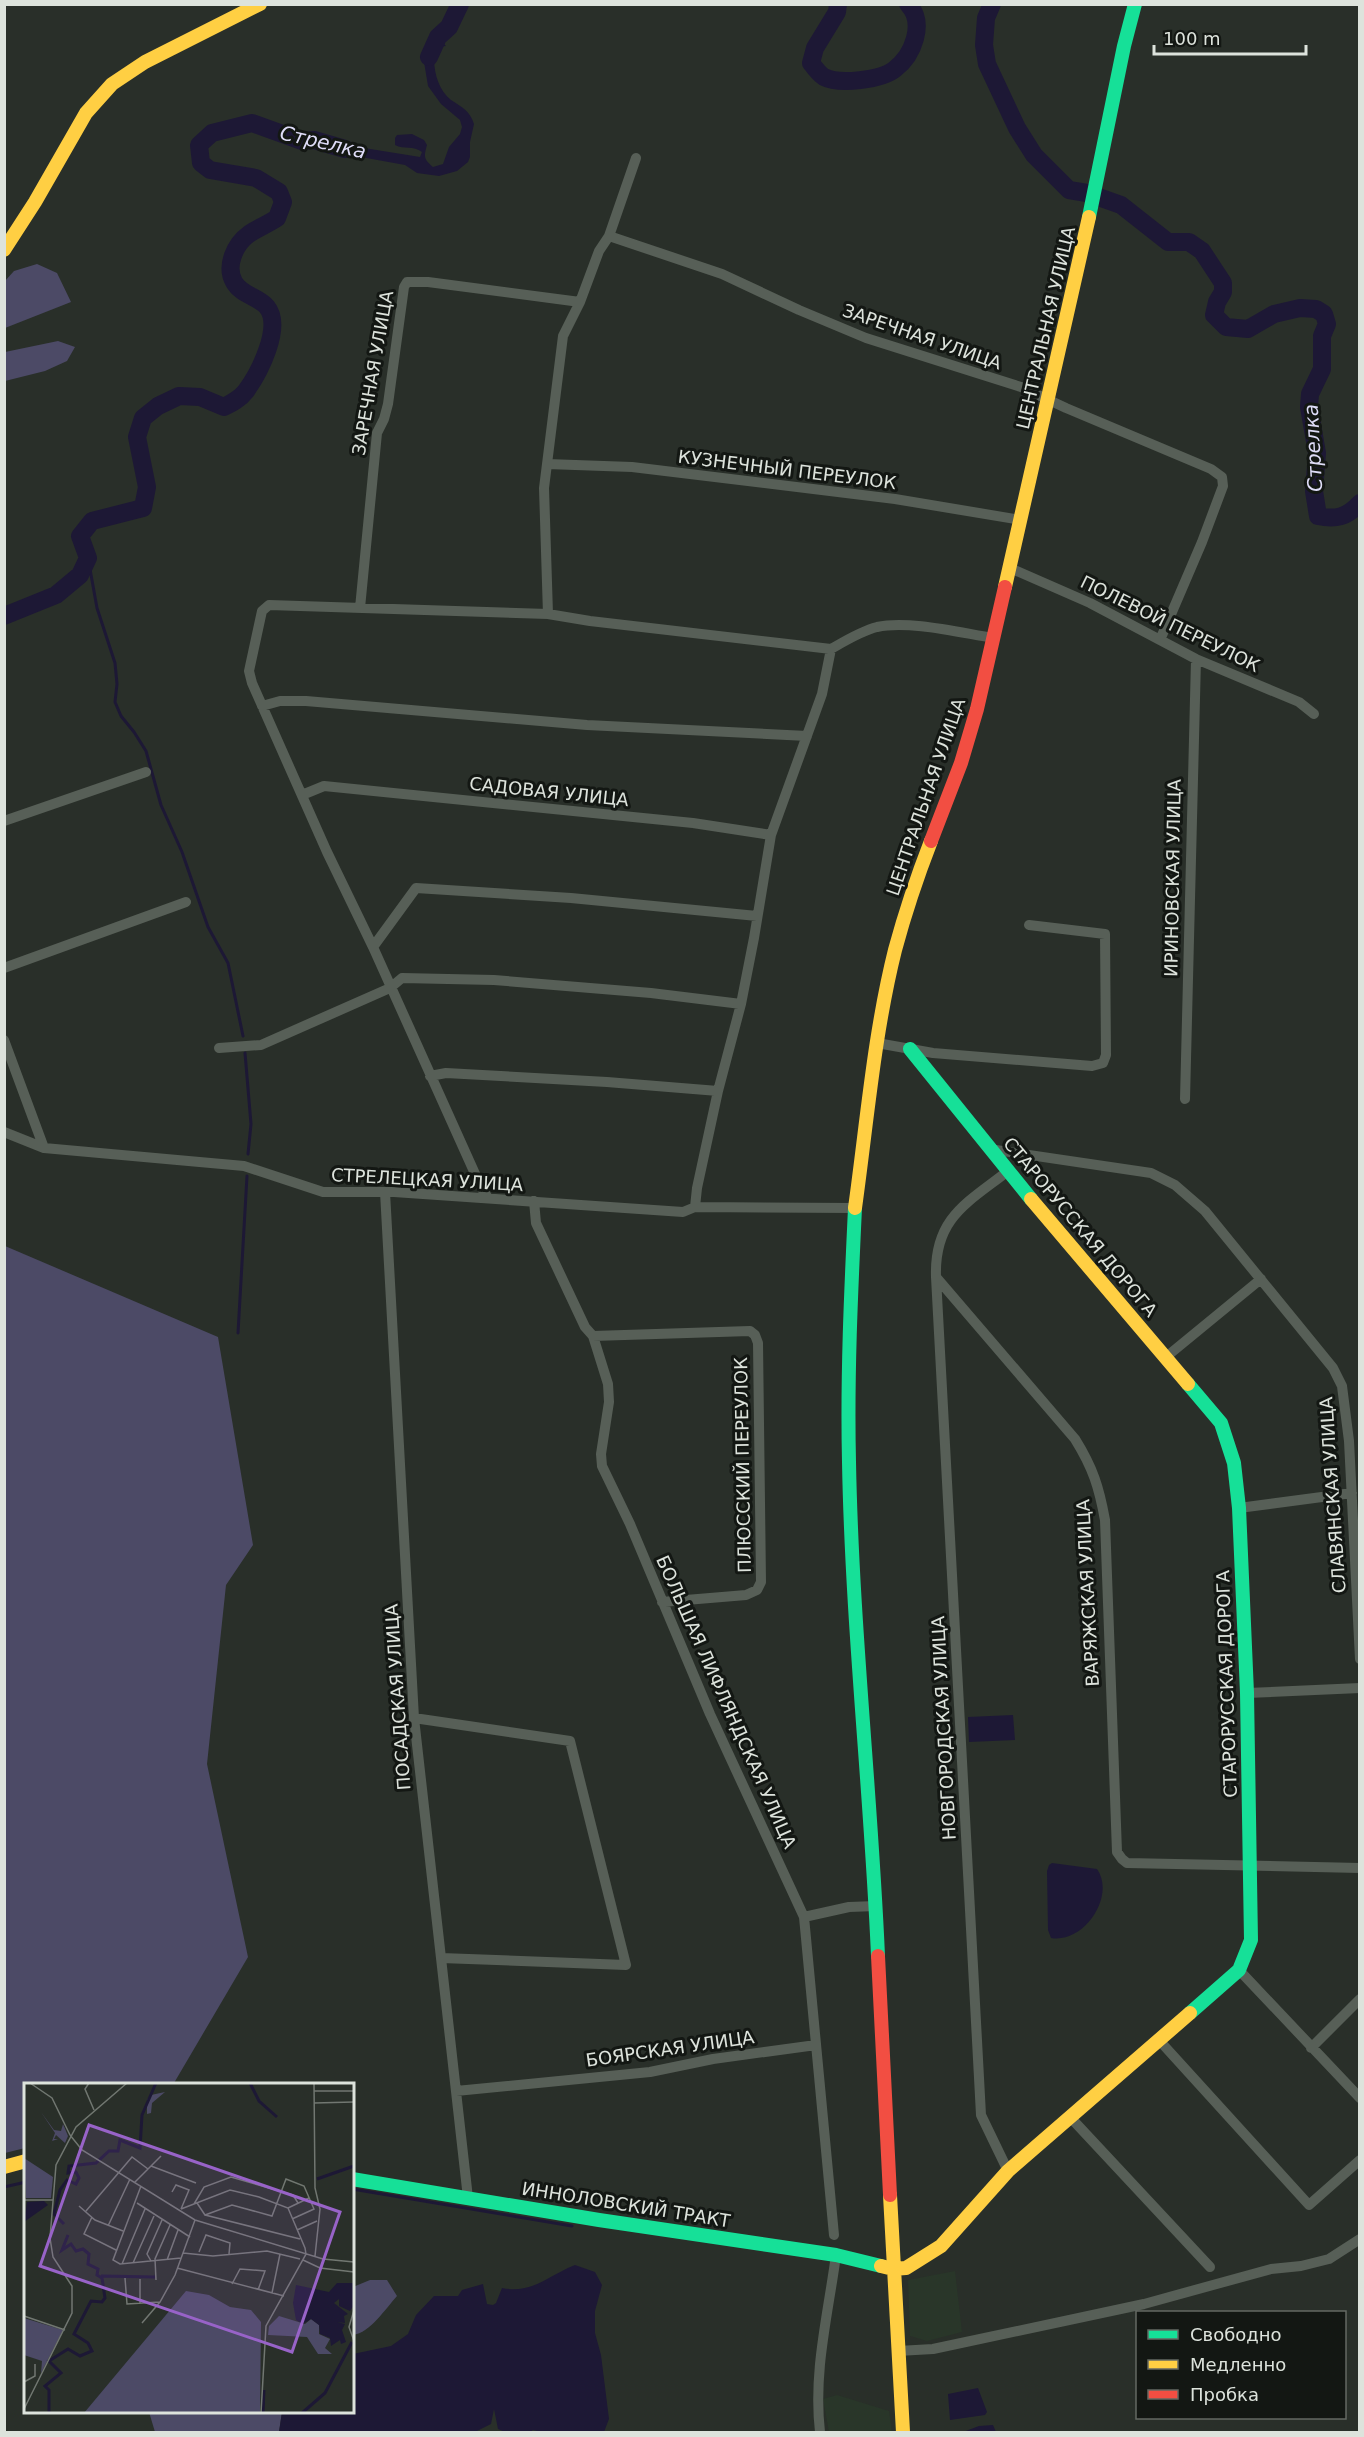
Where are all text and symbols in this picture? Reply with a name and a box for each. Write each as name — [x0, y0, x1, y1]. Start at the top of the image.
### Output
scale bar — [1154, 18, 1306, 56]
text: 100 m — [1163, 28, 1221, 49]
water label: Стрелка — [278, 120, 368, 164]
street label: ЦЕНТРАЛЬНАЯ УЛИЦА — [1012, 224, 1079, 431]
street label: ЗАРЕЧНАЯ УЛИЦА — [348, 288, 397, 457]
street label: ЗАРЕЧНАЯ УЛИЦА — [840, 299, 1005, 374]
water label: Стрелка — [1299, 404, 1327, 492]
street label: КУЗНЕЧНЫЙ ПЕРЕУЛОК — [677, 446, 898, 493]
street label: ПОЛЕВОЙ ПЕРЕУЛОК — [1077, 571, 1264, 676]
street label: ЦЕНТРАЛЬНАЯ УЛИЦА — [882, 695, 969, 898]
street label: САДОВАЯ УЛИЦА — [468, 773, 631, 810]
street label: ИРИНОВСКАЯ УЛИЦА — [1160, 778, 1185, 977]
street label: СТАРОРУССКАЯ ДОРОГА — [999, 1133, 1162, 1321]
street label: СТРЕЛЕЦКАЯ УЛИЦА — [330, 1164, 524, 1195]
street label: ПЛЮССКИЙ ПЕРЕУЛОК — [730, 1357, 755, 1573]
street label: СЛАВЯНСКАЯ УЛИЦА — [1315, 1395, 1350, 1594]
street label: ВАРЯЖСКАЯ УЛИЦА — [1072, 1498, 1103, 1687]
street label: БОЛЬШАЯ ЛИФЛЯНДСКАЯ УЛИЦА — [652, 1552, 801, 1852]
street label: СТАРОРУССКАЯ ДОРОГА — [1212, 1569, 1241, 1798]
street label: ПОСАДСКАЯ УЛИЦА — [380, 1602, 414, 1791]
street label: НОВГОРОДСКАЯ УЛИЦА — [927, 1615, 960, 1841]
street label: БОЯРСКАЯ УЛИЦА — [584, 2026, 756, 2071]
inset map — [24, 2083, 354, 2413]
street label: ИННОЛОВСКИЙ ТРАКТ — [520, 2178, 733, 2232]
legend — [1136, 2311, 1346, 2419]
text: Свободно — [1190, 2324, 1282, 2345]
text: Медленно — [1190, 2354, 1286, 2375]
text: Пробка — [1190, 2384, 1259, 2405]

